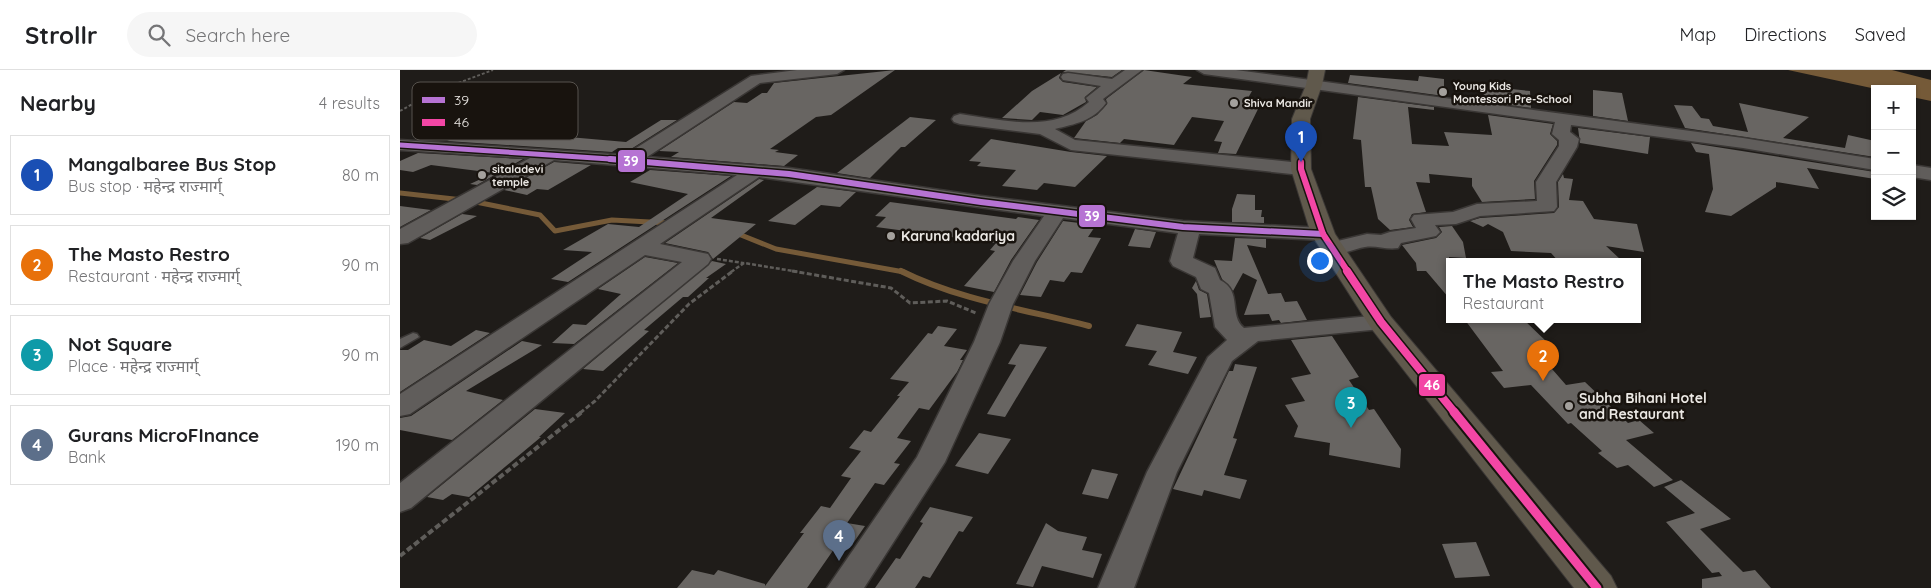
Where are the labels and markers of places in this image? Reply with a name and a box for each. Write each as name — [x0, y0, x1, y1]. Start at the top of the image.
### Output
place label: Young Kids Montessori Pre-School — [1453, 79, 1572, 106]
marker: Young Kids Montessori Pre-School — [1437, 86, 1449, 98]
place label: Shiva Mandir — [1244, 96, 1313, 110]
marker: Shiva Mandir — [1228, 97, 1240, 109]
pin: 1 — [1285, 121, 1317, 162]
place label: sitaladevi temple — [492, 162, 543, 189]
marker: sitaladevi temple — [476, 169, 488, 181]
place label: Karuna kadariya — [901, 227, 1015, 245]
marker: Karuna kadariya — [885, 230, 897, 242]
pin: 2 — [1527, 340, 1559, 381]
pin: 3 — [1335, 387, 1367, 428]
place label: Subha Bihani Hotel and Restaurant — [1579, 389, 1707, 423]
marker: Subha Bihani Hotel and Restaurant — [1563, 400, 1575, 412]
pin: 4 — [823, 520, 855, 561]

